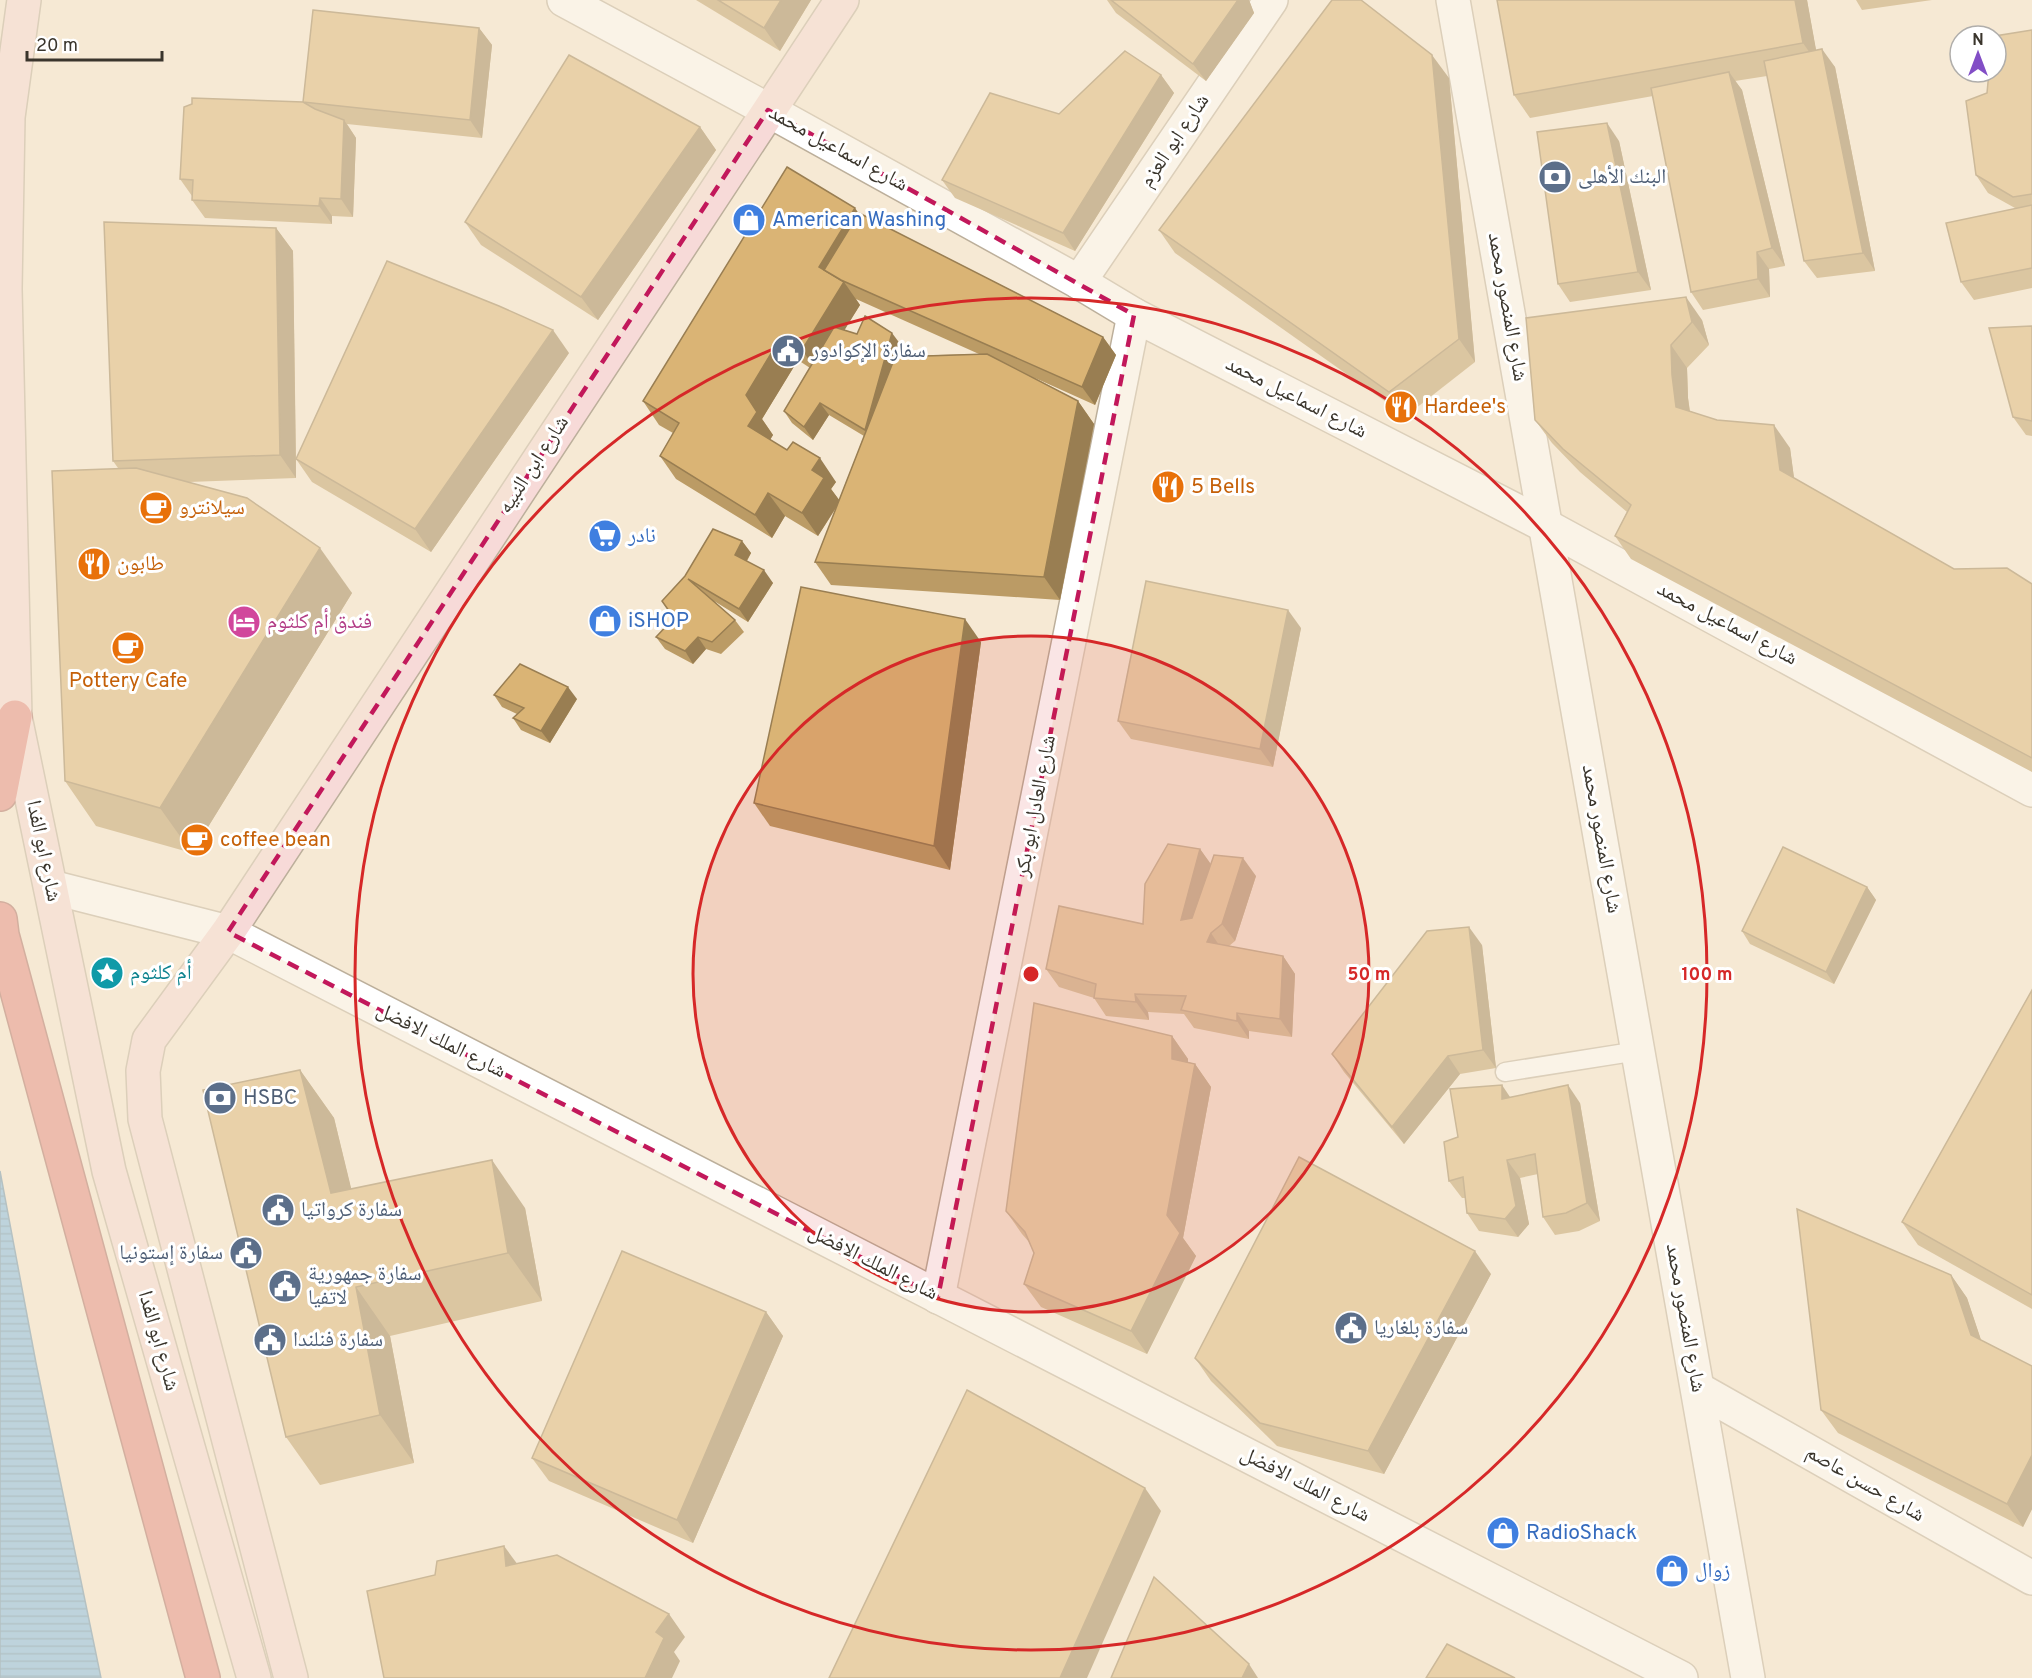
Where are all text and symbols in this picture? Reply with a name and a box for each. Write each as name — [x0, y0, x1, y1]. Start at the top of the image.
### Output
scale bar — [27, 24, 162, 62]
north arrow — [1948, 24, 2008, 84]
text: N — [1972, 31, 1984, 51]
text: 20 m — [36, 35, 78, 58]
street label: شارع ابو العزم — [1134, 89, 1216, 193]
street label: شارع اسماعيل محمد — [764, 100, 912, 198]
bank icon: البنك الأهلى — [1537, 159, 1573, 195]
place label: البنك الأهلى — [1578, 164, 1666, 191]
shop icon: American Washing — [731, 202, 767, 238]
place label: American Washing — [772, 207, 946, 234]
street label: شارع المنصور محمد — [1481, 231, 1533, 383]
public building icon: سفارة الإكوادور — [770, 333, 806, 369]
place label: سفارة الإكوادور — [810, 338, 926, 365]
street label: شارع اسماعيل محمد — [1221, 351, 1371, 445]
restaurant icon: Hardee's — [1383, 389, 1419, 425]
place label: Hardee's — [1424, 394, 1506, 421]
street label: شارع ابن النبيه — [492, 411, 576, 519]
restaurant icon: 5 Bells — [1150, 469, 1186, 505]
place label: 5 Bells — [1191, 474, 1255, 501]
cafe icon: سيلانترو — [138, 490, 174, 526]
place label: سيلانترو — [179, 495, 245, 522]
supermarket icon: نادر — [587, 518, 623, 554]
place label: نادر — [627, 523, 656, 550]
restaurant icon: طابون — [76, 546, 112, 582]
place label: طابون — [117, 551, 164, 578]
street label: شارع اسماعيل محمد — [1652, 576, 1802, 672]
shop icon: iSHOP — [587, 603, 623, 639]
hotel icon: فندق أم كلثوم — [226, 604, 262, 640]
place label: فندق أم كلثوم — [267, 608, 372, 636]
place label: iSHOP — [628, 608, 689, 635]
cafe icon: Pottery Cafe — [110, 630, 146, 666]
place label: Pottery Cafe — [69, 668, 187, 695]
street label: شارع العادل ابو بكر — [1009, 733, 1063, 880]
street label: شارع المنصور محمد — [1575, 763, 1627, 915]
street label: شارع ابو الفدا — [19, 798, 67, 904]
cafe icon: coffee bean — [179, 822, 215, 858]
place label: coffee bean — [220, 827, 331, 854]
place icon: أم كلثوم — [89, 955, 125, 991]
place label: أم كلثوم — [130, 959, 192, 987]
centre of rings — [1021, 964, 1041, 984]
text: 50 m — [1347, 964, 1391, 987]
text: 100 m — [1681, 964, 1733, 987]
street label: شارع الملك الافضل — [372, 997, 510, 1085]
bank icon: HSBC — [202, 1080, 238, 1116]
place label: HSBC — [243, 1085, 297, 1112]
public building icon: سفارة كرواتيا — [260, 1192, 296, 1228]
place label: سفارة كرواتيا — [301, 1197, 402, 1224]
street label: شارع الملك الافضل — [804, 1219, 942, 1307]
public building icon: سفارة إستونيا — [228, 1235, 264, 1271]
place label: سفارة إستونيا — [119, 1240, 223, 1267]
street label: شارع المنصور محمد — [1659, 1242, 1711, 1394]
place label: سفارة جمهورية لاتفيا — [308, 1261, 422, 1312]
public building icon: سفارة جمهورية لاتفيا — [267, 1268, 303, 1304]
street label: شارع ابو الفدا — [131, 1288, 185, 1394]
public building icon: سفارة بلغاريا — [1333, 1310, 1369, 1346]
place label: سفارة بلغاريا — [1374, 1315, 1468, 1342]
public building icon: سفارة فنلندا — [252, 1322, 288, 1358]
place label: سفارة فنلندا — [293, 1327, 383, 1354]
street label: شارع حسن عاصم — [1801, 1439, 1929, 1529]
street label: شارع الملك الافضل — [1236, 1441, 1374, 1529]
shop icon: RadioShack — [1485, 1515, 1521, 1551]
place label: RadioShack — [1526, 1520, 1637, 1547]
shop icon: زوال — [1654, 1553, 1690, 1589]
place label: زوال — [1695, 1558, 1730, 1585]

